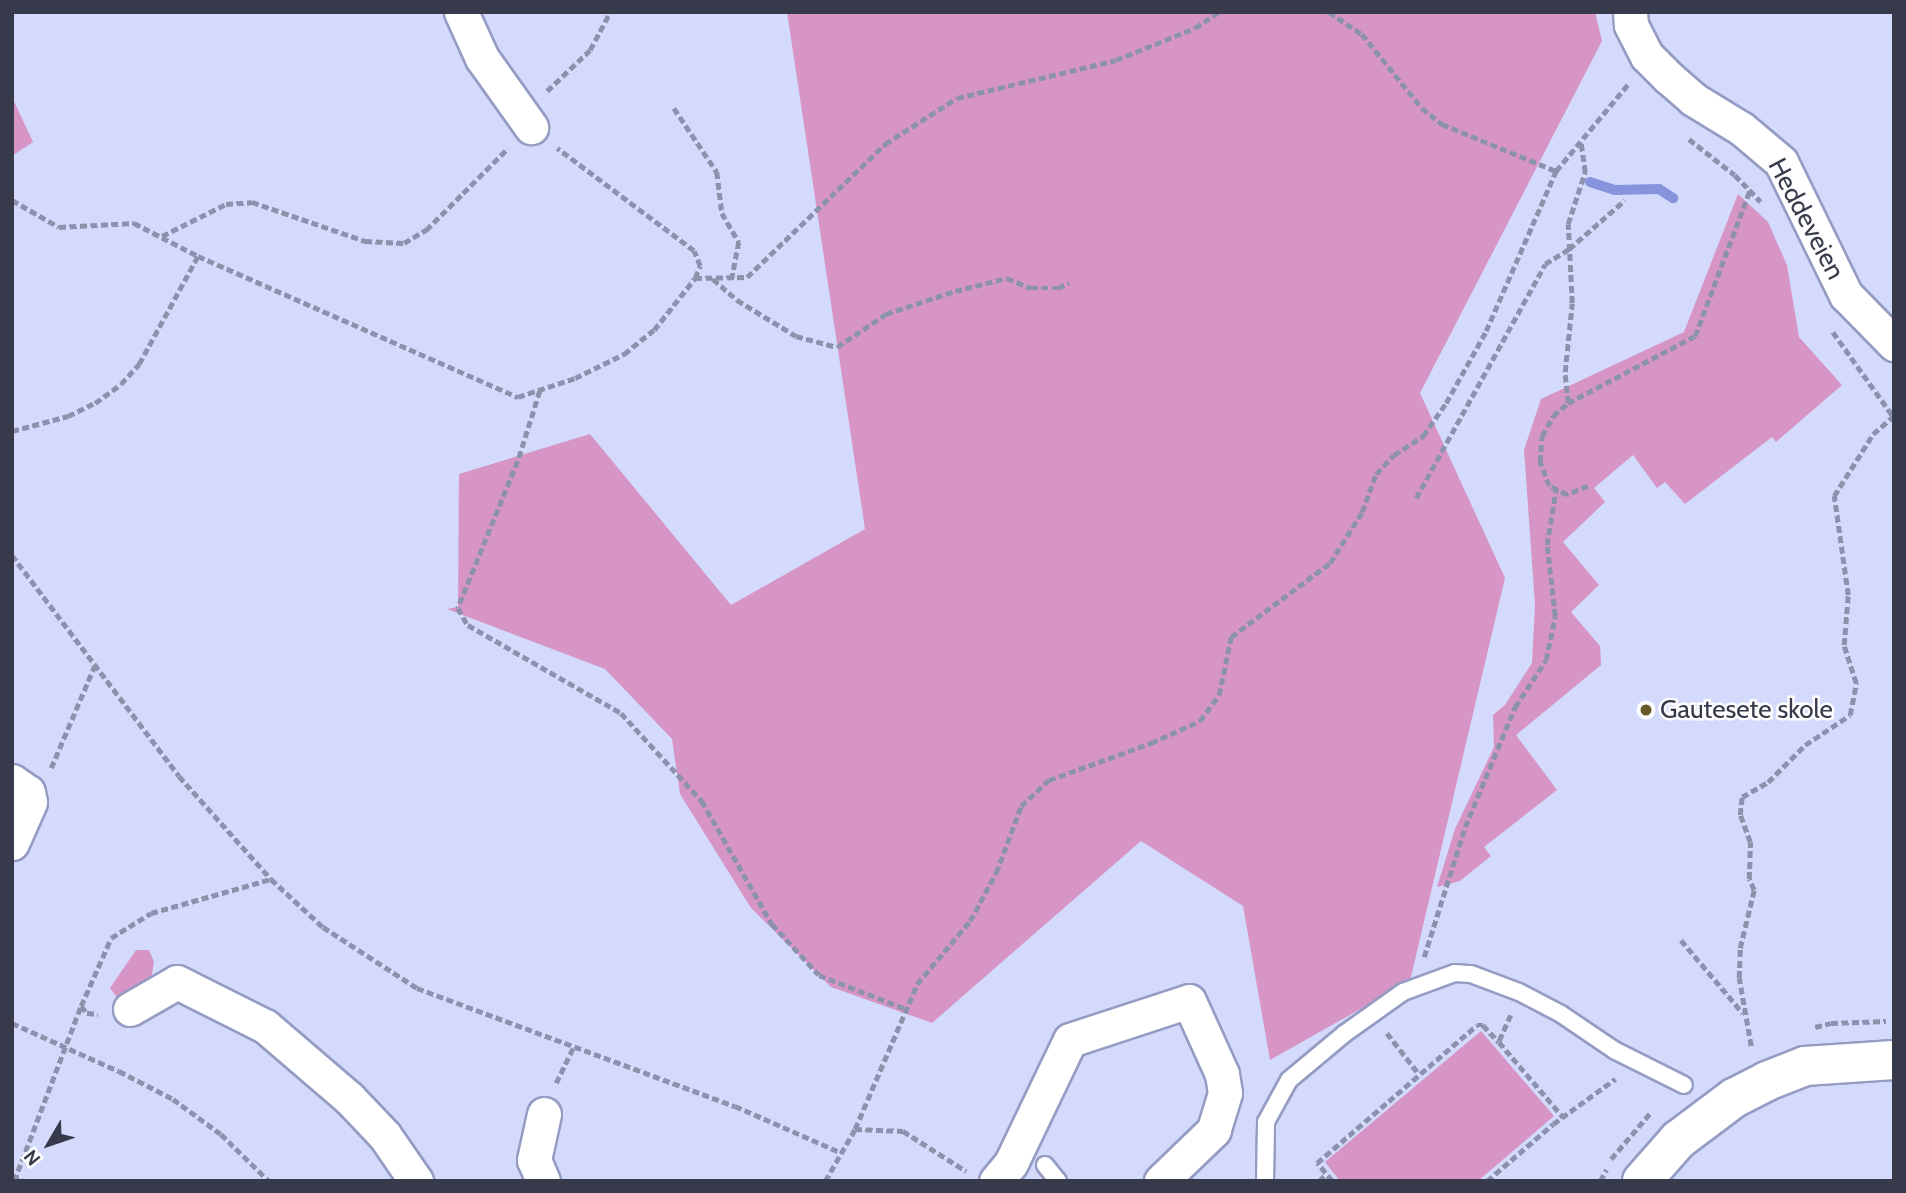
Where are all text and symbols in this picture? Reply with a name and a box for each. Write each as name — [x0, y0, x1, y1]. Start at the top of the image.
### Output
street label: Heddeveien — [1761, 153, 1851, 285]
place label: Gautesete skole — [1660, 694, 1833, 726]
marker: Gautesete skole — [1638, 702, 1654, 718]
north arrow — [14, 1109, 84, 1179]
text: N — [19, 1145, 45, 1170]

